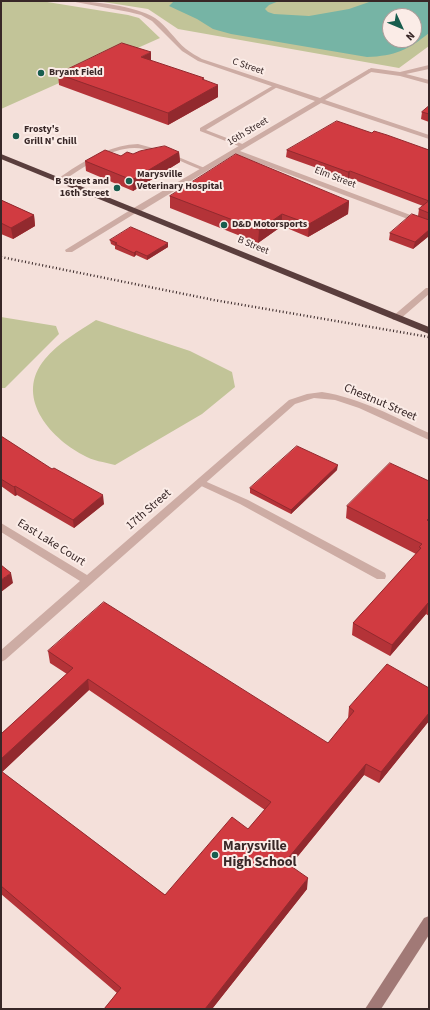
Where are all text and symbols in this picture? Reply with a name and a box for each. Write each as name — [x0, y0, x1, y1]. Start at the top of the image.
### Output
north arrow — [382, 8, 422, 48]
text: N — [402, 28, 418, 44]
street label: C Street — [231, 56, 265, 78]
place label: Bryant Field — [49, 67, 103, 79]
marker: Bryant Field — [36, 68, 46, 78]
street label: 16th Street — [225, 115, 271, 149]
place label: Frosty's Grill N' Chill — [24, 124, 76, 148]
marker: Frosty's Grill N' Chill — [11, 131, 21, 141]
street label: Elm Street — [313, 165, 357, 191]
place label: Marysville Veterinary Hospital — [137, 169, 222, 192]
place label: B Street and 16th Street — [55, 176, 109, 200]
marker: Marysville Veterinary Hospital — [124, 176, 134, 186]
marker: B Street and 16th Street — [112, 183, 122, 193]
place label: D&D Motorsports — [232, 219, 307, 231]
marker: D&D Motorsports — [219, 220, 229, 230]
street label: B Street — [235, 234, 271, 258]
street label: Chestnut Street — [341, 381, 419, 425]
street label: 17th Street — [124, 487, 174, 533]
street label: East Lake Court — [14, 516, 88, 570]
place label: Marysville High School — [223, 839, 296, 872]
marker: Marysville High School — [210, 850, 220, 860]

